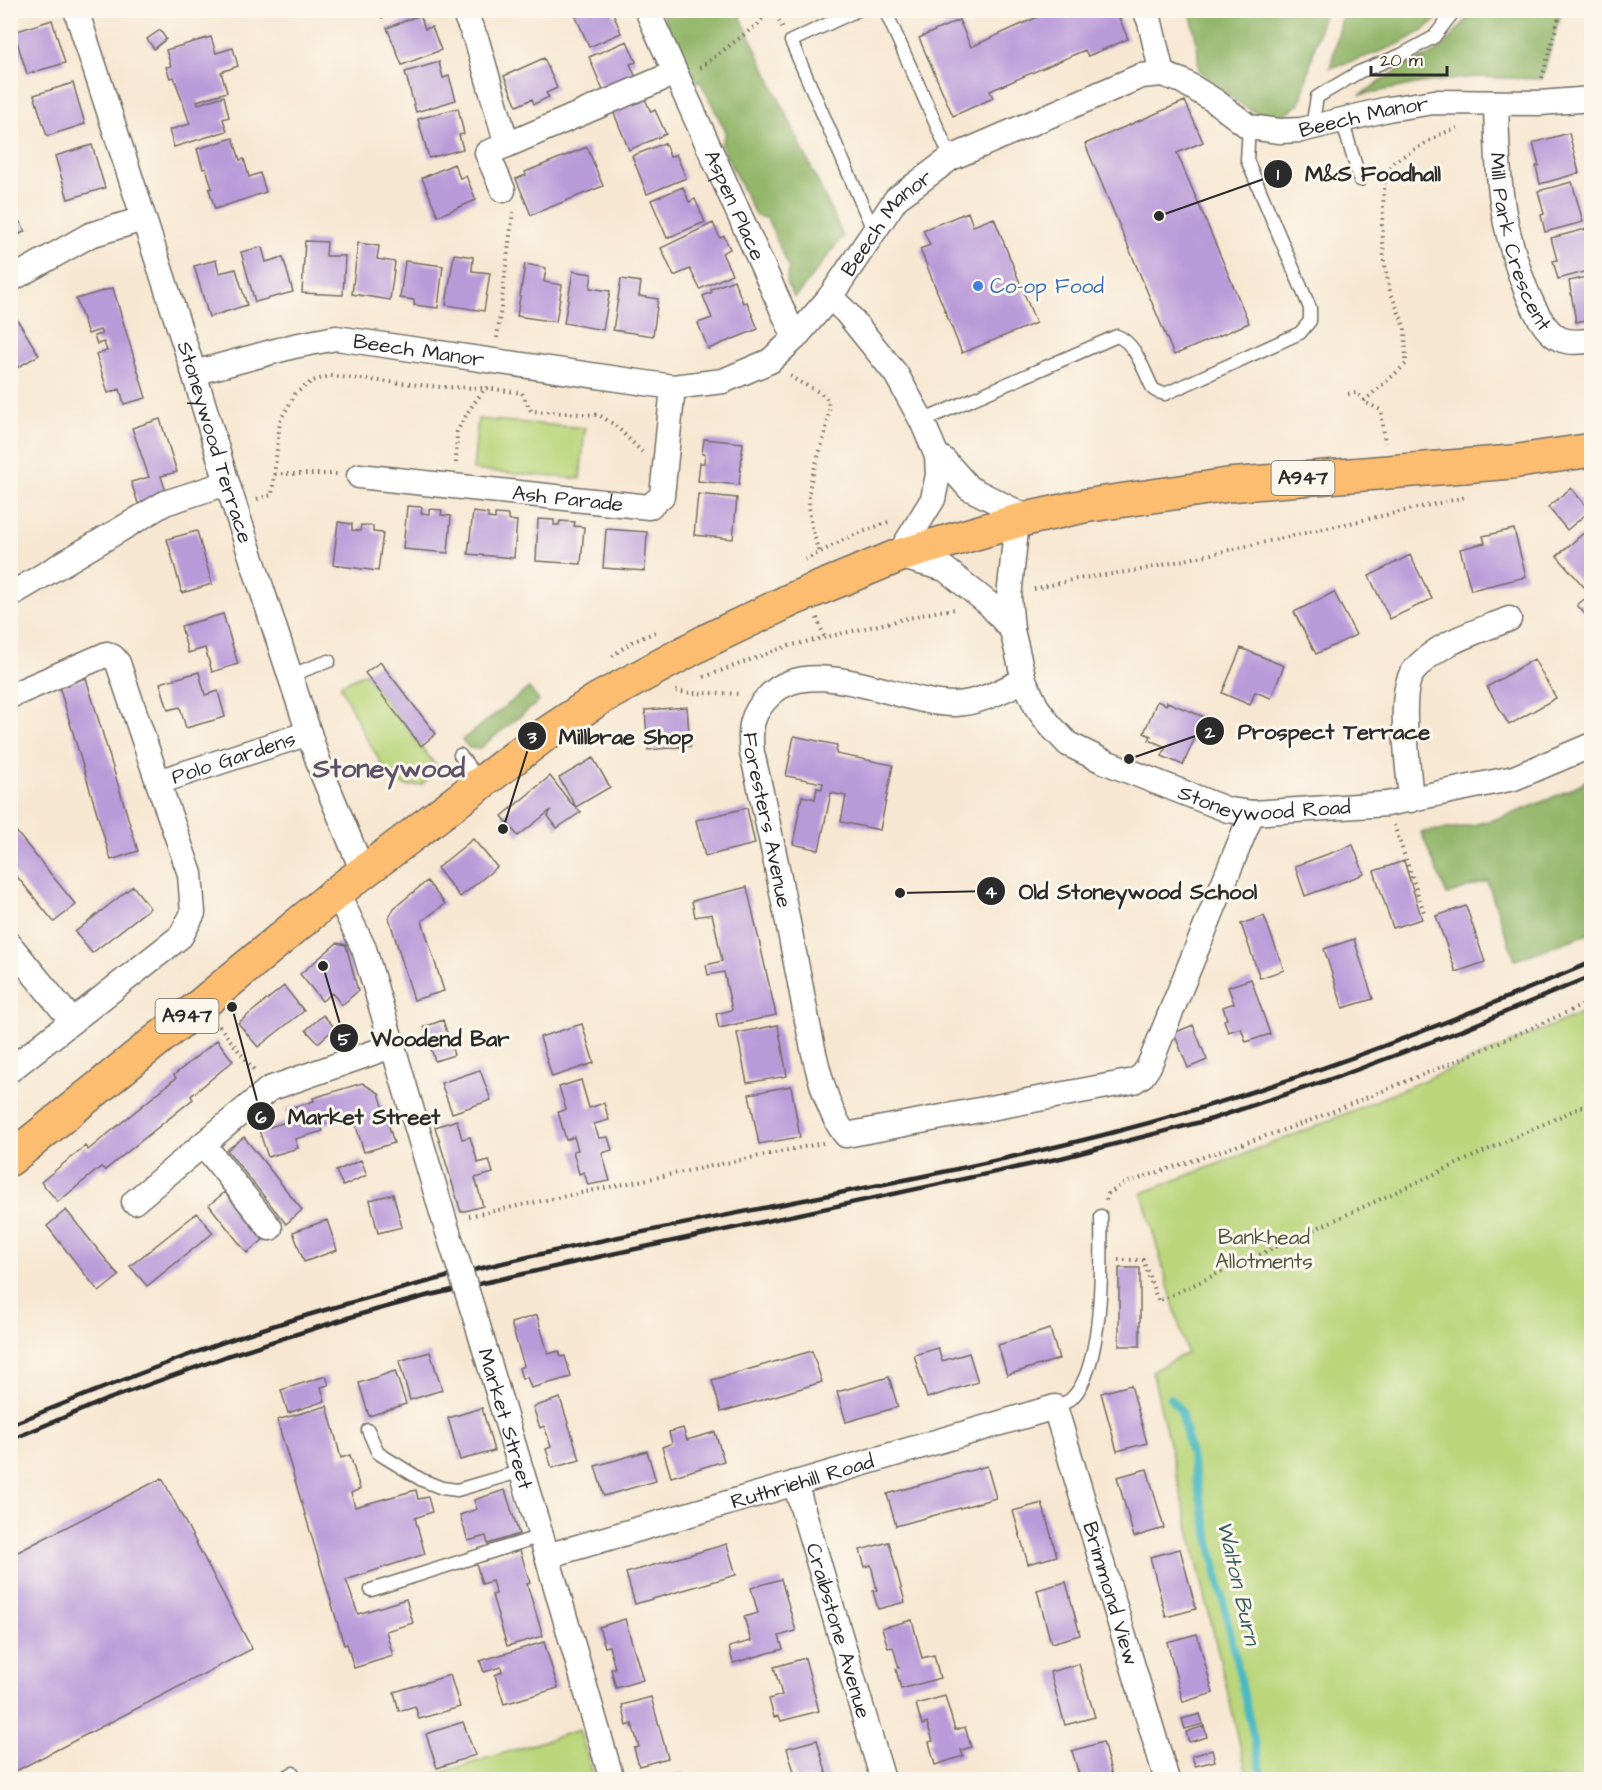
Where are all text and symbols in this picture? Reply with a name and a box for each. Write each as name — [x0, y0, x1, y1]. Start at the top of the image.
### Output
scale bar — [1371, 39, 1448, 77]
text: 20 m — [1380, 48, 1423, 73]
street label: Beech Manor — [1296, 89, 1431, 145]
street label: Aspen Place — [698, 145, 773, 265]
street label: Mill Park Crescent — [1483, 152, 1559, 337]
callout: M&S Foodhall — [1263, 154, 1453, 194]
text: M&S Foodhall — [1305, 159, 1442, 190]
street label: Beech Manor — [834, 162, 938, 282]
text: 1 — [1277, 162, 1280, 187]
place label: Co-op Food — [990, 272, 1104, 302]
marker: Co-op Food — [971, 279, 985, 293]
street label: Beech Manor — [352, 326, 486, 374]
street label: Stoneywood Terrace — [170, 337, 260, 547]
road number: A947 — [1272, 461, 1334, 495]
street label: Ash Parade — [511, 478, 625, 519]
callout: Prospect Terrace — [1195, 711, 1442, 751]
callout: Millbrae Shop — [517, 716, 705, 756]
text: Prospect Terrace — [1238, 717, 1430, 748]
text: 2 — [1204, 720, 1216, 745]
text: Millbrae Shop — [559, 722, 694, 753]
street label: Polo Gardens — [168, 724, 299, 791]
text: 3 — [526, 725, 537, 750]
street label: Foresters Avenue — [736, 732, 799, 910]
district label: Stoneywood — [312, 750, 465, 790]
street label: Stoneywood Road — [1174, 777, 1352, 828]
callout: Old Stoneywood School — [976, 871, 1269, 911]
text: Old Stoneywood School — [1019, 877, 1258, 910]
text: 4 — [985, 880, 998, 905]
road number: A947 — [156, 999, 219, 1033]
callout: Woodend Bar — [329, 1018, 521, 1058]
text: Woodend Bar — [370, 1024, 510, 1055]
text: 5 — [338, 1027, 351, 1052]
callout: Market Street — [246, 1096, 452, 1136]
text: Market Street — [288, 1102, 441, 1133]
text: 6 — [255, 1105, 267, 1130]
park label: Bankhead Allotments — [1215, 1223, 1313, 1276]
street label: Market Street — [471, 1345, 541, 1493]
street label: Ruthriehill Road — [727, 1446, 877, 1516]
street label: Brimmond View — [1076, 1518, 1146, 1669]
water label: Walton Burn — [1209, 1518, 1268, 1650]
street label: Craibstone Avenue — [799, 1539, 878, 1722]

